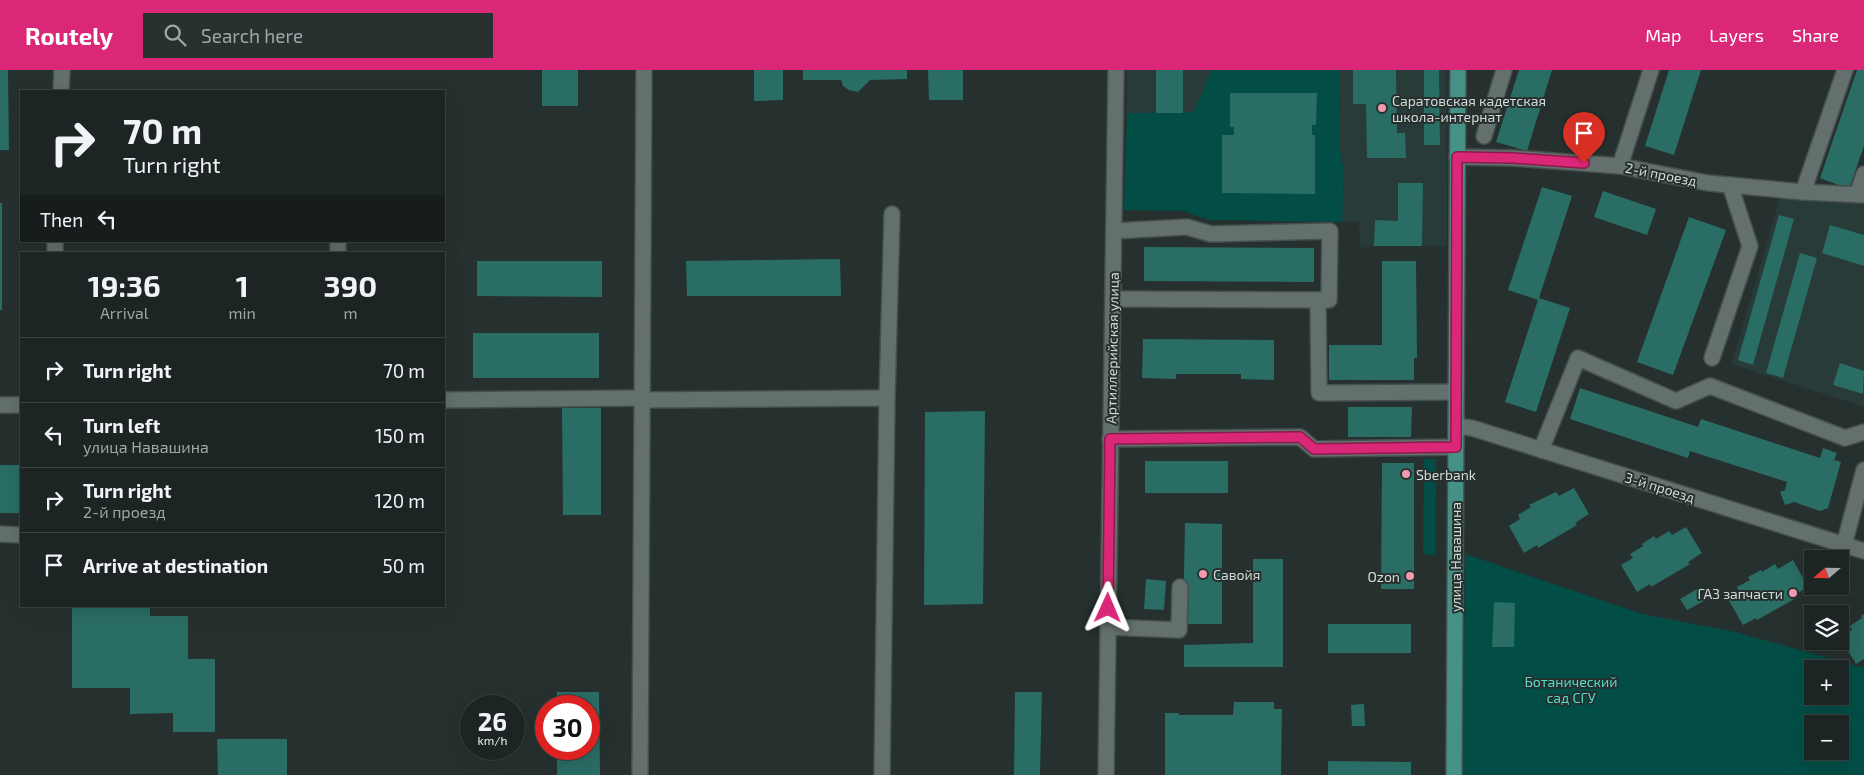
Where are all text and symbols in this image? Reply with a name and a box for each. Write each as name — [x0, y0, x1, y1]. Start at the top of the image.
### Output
search box — [143, 13, 493, 58]
text: Routely — [25, 21, 113, 50]
icon: search — [161, 21, 189, 49]
text: Search here — [201, 24, 303, 47]
text: Map — [1645, 24, 1681, 46]
text: Layers — [1709, 24, 1764, 46]
text: Share — [1792, 24, 1839, 46]
place label: Саратовская кадетская школа-интернат — [1392, 92, 1546, 125]
marker: Саратовская кадетская школа-интернат — [1376, 102, 1388, 114]
text: 70 m — [123, 109, 202, 151]
icon: right — [40, 110, 105, 175]
pin — [1563, 112, 1605, 163]
icon: arrive — [1570, 119, 1598, 147]
text: Turn right — [123, 151, 221, 177]
street label: 2-й проезд — [1624, 159, 1698, 189]
icon: left — [93, 205, 121, 233]
text: Then — [40, 208, 83, 231]
text: 19:36 — [88, 267, 161, 303]
text: 1 — [236, 267, 249, 303]
text: 390 — [324, 267, 377, 303]
street label: Артиллерийская улица — [1102, 272, 1122, 424]
text: Arrival — [100, 303, 149, 322]
text: min — [229, 303, 256, 322]
text: m — [343, 303, 357, 322]
icon: right — [40, 356, 68, 384]
text: Turn right — [83, 359, 171, 382]
text: 70 m — [383, 359, 425, 382]
text: Turn left — [83, 414, 160, 437]
icon: left — [40, 421, 68, 449]
text: 150 m — [375, 424, 425, 447]
text: улица Навашина — [83, 437, 209, 456]
place label: Sberbank — [1416, 466, 1476, 483]
marker: Sberbank — [1400, 468, 1412, 480]
street label: 3-й проезд — [1623, 468, 1697, 506]
text: Turn right — [83, 479, 171, 502]
icon: right — [40, 486, 68, 514]
text: 120 m — [374, 489, 425, 512]
text: 2-й проезд — [83, 502, 166, 521]
street label: улица Навашина — [1447, 502, 1464, 612]
north arrow — [1804, 550, 1849, 595]
map controls — [1804, 550, 1849, 760]
icon: arrive — [40, 551, 68, 579]
text: Arrive at destination — [83, 554, 268, 577]
text: 50 m — [382, 554, 425, 577]
place label: Савойя — [1213, 566, 1260, 583]
marker: Савойя — [1197, 568, 1209, 580]
place label: Ozon — [1367, 568, 1400, 585]
marker: Ozon — [1404, 570, 1416, 582]
position arrow — [1081, 581, 1133, 633]
place label: ГАЗ запчасти — [1697, 585, 1783, 602]
marker: ГАЗ запчасти — [1787, 587, 1799, 599]
button: layers — [1804, 605, 1849, 650]
button: + — [1804, 660, 1849, 705]
park label: Ботанический сад СГУ — [1524, 673, 1618, 706]
speed limit sign: 30 — [535, 695, 600, 760]
text: 26 — [478, 706, 507, 736]
button: − — [1804, 715, 1849, 760]
text: km/h — [478, 733, 507, 747]

